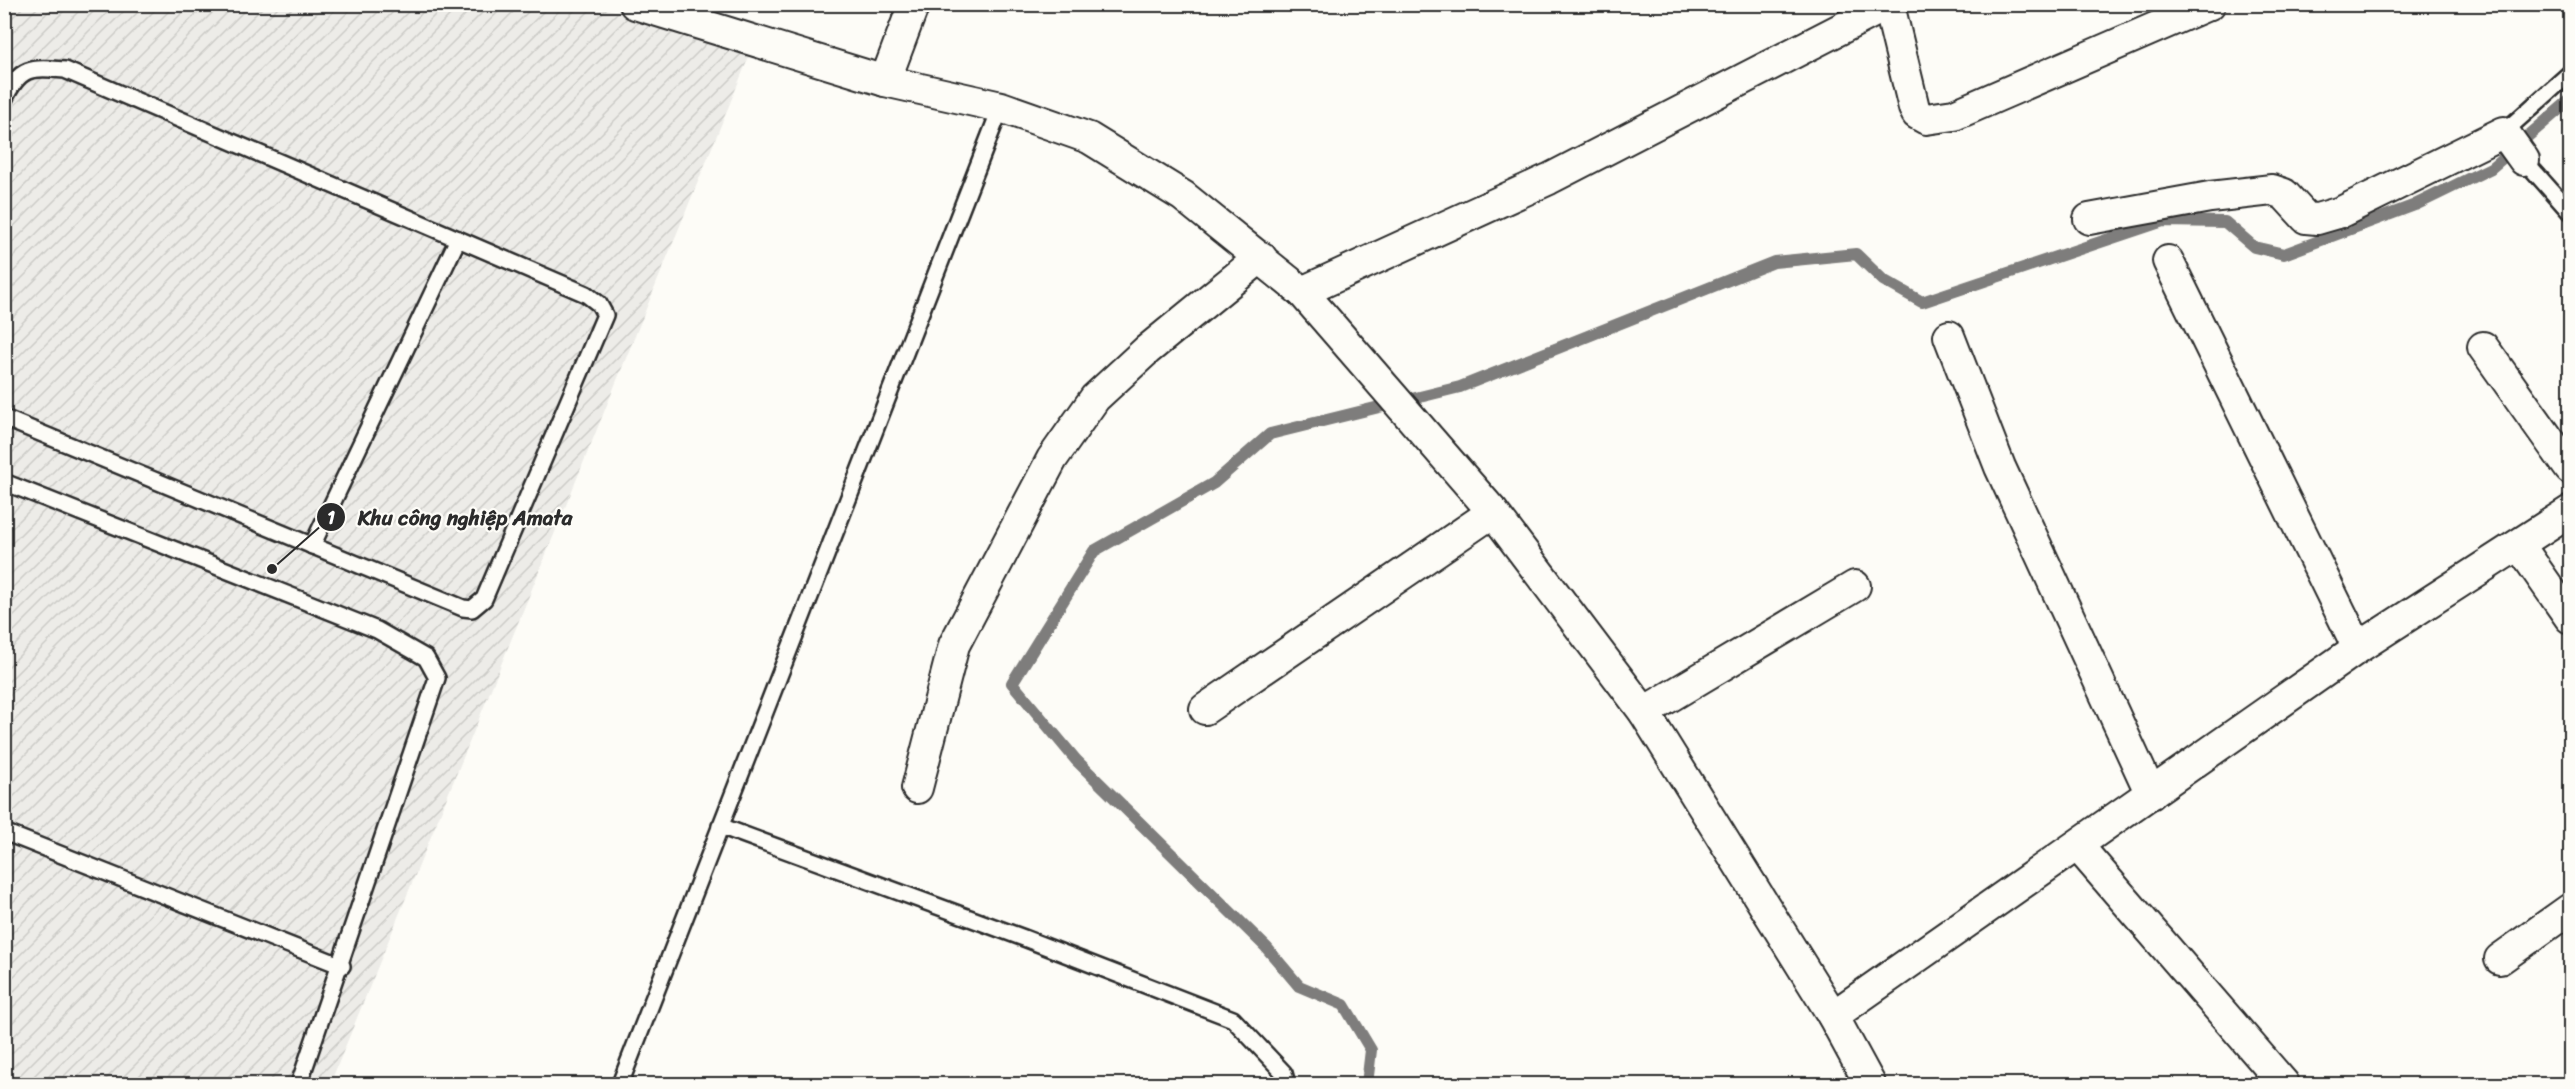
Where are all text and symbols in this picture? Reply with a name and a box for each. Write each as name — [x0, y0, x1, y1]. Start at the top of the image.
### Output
callout: Khu công nghiệp Amata — [316, 498, 585, 537]
text: Khu công nghiệp Amata — [357, 499, 574, 537]
text: 1 — [327, 502, 335, 534]

